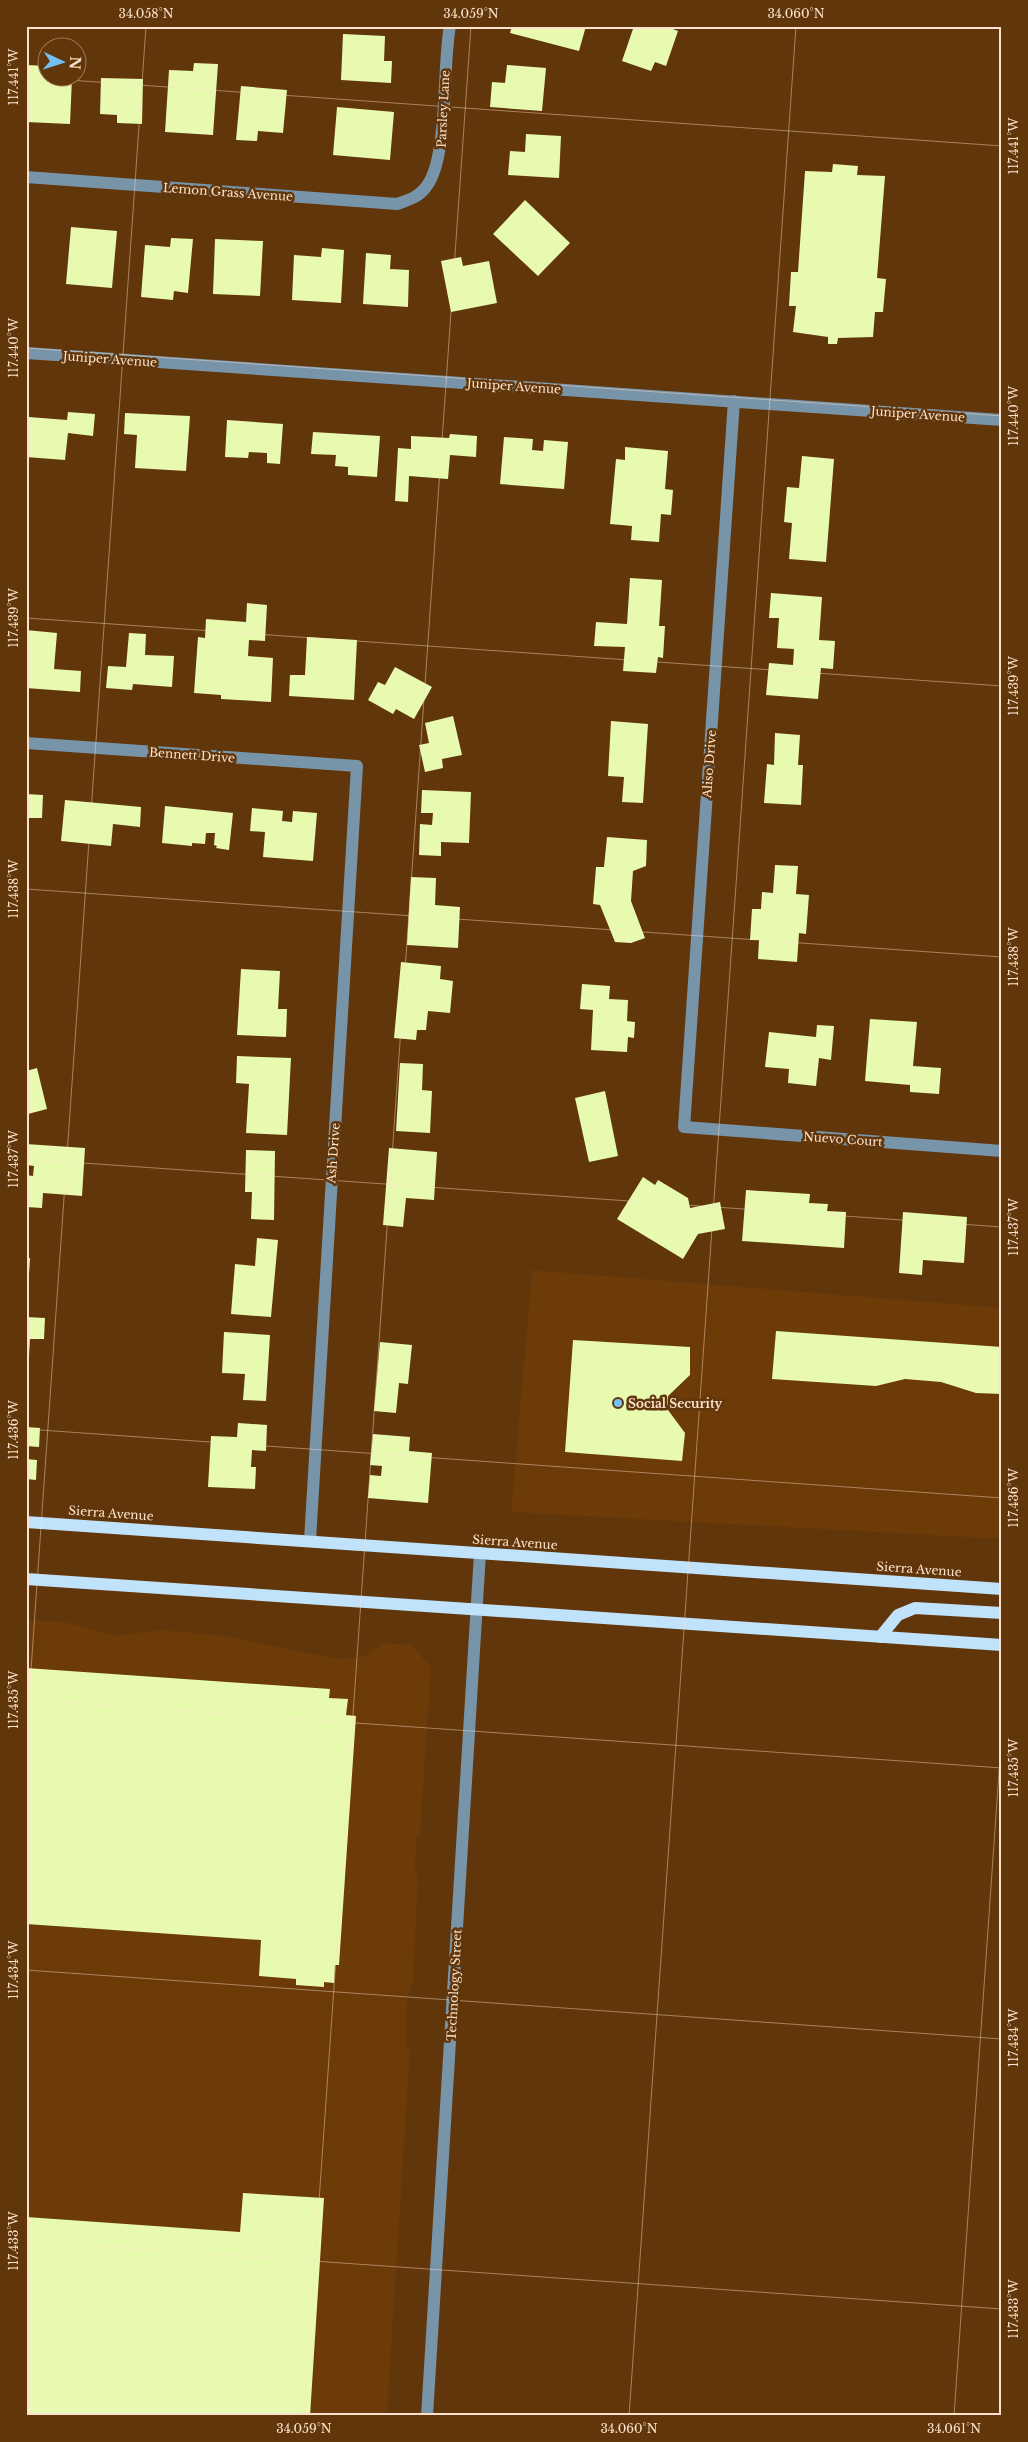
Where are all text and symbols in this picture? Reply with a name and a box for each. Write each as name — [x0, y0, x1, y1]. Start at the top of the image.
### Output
text: 34.058°N — [119, 6, 174, 21]
text: 34.059°N — [443, 6, 499, 21]
text: 34.060°N — [767, 6, 825, 21]
north arrow — [38, 38, 88, 88]
text: 117.441°W — [6, 48, 21, 105]
text: N — [66, 56, 84, 70]
street label: Parsley Lane — [433, 70, 453, 148]
text: 117.441°W — [1006, 117, 1021, 174]
street label: Lemon Grass Avenue — [162, 180, 294, 204]
text: 117.440°W — [6, 317, 21, 378]
street label: Juniper Avenue — [61, 348, 158, 370]
street label: Juniper Avenue — [465, 375, 562, 397]
text: 117.440°W — [1006, 385, 1021, 446]
street label: Juniper Avenue — [869, 403, 966, 425]
text: 117.439°W — [6, 587, 21, 648]
text: 117.439°W — [1006, 655, 1021, 716]
street label: Aliso Drive — [699, 729, 719, 800]
street label: Bennett Drive — [148, 745, 236, 766]
text: 117.438°W — [6, 859, 21, 919]
text: 117.438°W — [1006, 927, 1021, 987]
street label: Ash Drive — [323, 1122, 343, 1185]
text: 117.437°W — [6, 1129, 21, 1188]
street label: Nuevo Court — [803, 1129, 884, 1149]
text: 117.437°W — [1006, 1197, 1021, 1256]
place label: Social Security — [628, 1396, 722, 1411]
marker: Social Security — [612, 1397, 624, 1409]
text: 117.436°W — [6, 1399, 21, 1460]
text: 117.436°W — [1006, 1467, 1021, 1528]
street label: Sierra Avenue — [68, 1503, 154, 1523]
street label: Sierra Avenue — [472, 1532, 558, 1552]
street label: Sierra Avenue — [876, 1559, 962, 1579]
text: 117.435°W — [6, 1670, 21, 1729]
text: 117.435°W — [1006, 1738, 1021, 1797]
street label: Technology Street — [444, 1928, 464, 2041]
text: 117.434°W — [6, 1940, 21, 1999]
text: 117.434°W — [1006, 2008, 1021, 2067]
text: 117.433°W — [6, 2210, 21, 2271]
text: 117.433°W — [1006, 2278, 1021, 2339]
text: 34.059°N — [276, 2421, 332, 2436]
text: 34.060°N — [600, 2421, 658, 2436]
text: 34.061°N — [927, 2421, 981, 2436]

